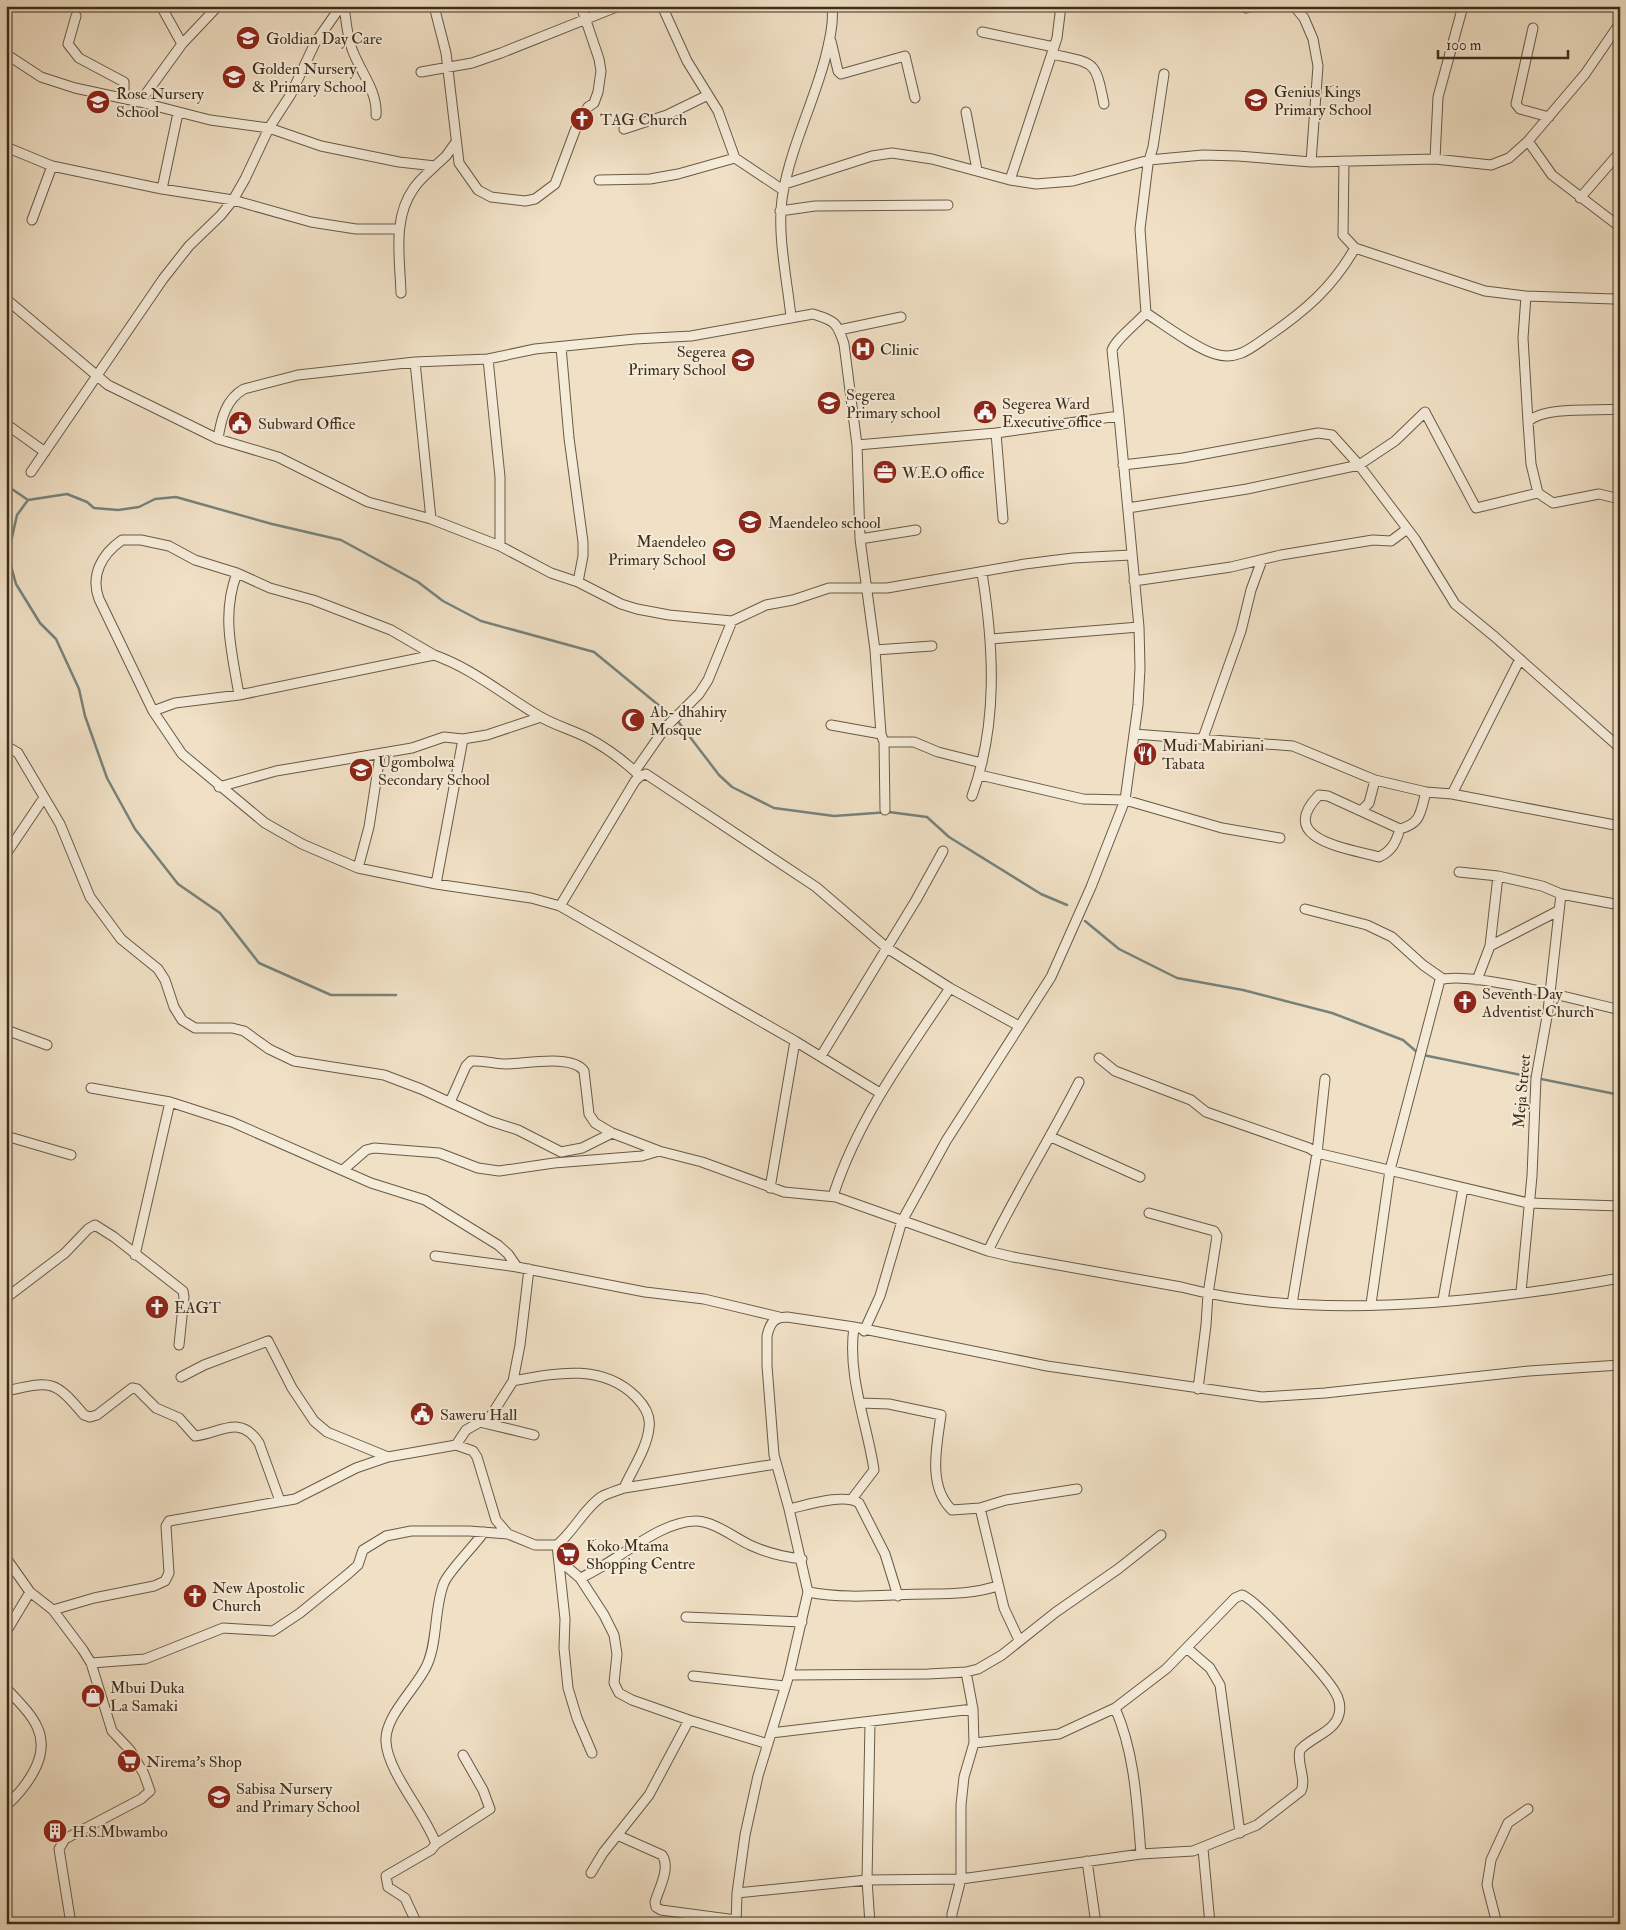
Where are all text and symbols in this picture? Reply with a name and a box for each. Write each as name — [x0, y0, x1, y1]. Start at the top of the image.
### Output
school or university icon: Goldian Day Care — [235, 25, 261, 51]
scale bar — [1438, 28, 1568, 60]
place label: Goldian Day Care — [266, 29, 382, 49]
text: 100 m — [1446, 36, 1482, 55]
place label: Golden Nursery & Primary School — [252, 59, 367, 97]
school or university icon: Golden Nursery & Primary School — [221, 64, 247, 90]
place label: Genius Kings Primary School — [1274, 82, 1372, 120]
place label: Rose Nursery School — [116, 84, 205, 122]
school or university icon: Genius Kings Primary School — [1243, 87, 1269, 113]
school or university icon: Rose Nursery School — [85, 89, 111, 115]
church icon: TAG Church — [569, 106, 595, 132]
place label: TAG Church — [600, 110, 688, 130]
hospital icon: Clinic — [850, 336, 876, 362]
place label: Clinic — [880, 340, 920, 360]
place label: Segerea Primary School — [628, 342, 726, 380]
school or university icon: Segerea Primary School — [730, 347, 756, 373]
place label: Segerea Primary school — [846, 385, 941, 423]
school or university icon: Segerea Primary school — [816, 390, 842, 416]
place label: Segerea Ward Executive office — [1002, 394, 1102, 432]
public building icon: Segerea Ward Executive office — [972, 399, 998, 425]
public building icon: Subward Office — [227, 410, 253, 436]
place label: Subward Office — [258, 414, 356, 434]
office icon: W.E.O office — [872, 459, 898, 485]
place label: W.E.O office — [901, 463, 985, 483]
school or university icon: Maendeleo school — [737, 509, 763, 535]
place label: Maendeleo school — [768, 513, 881, 533]
place label: Maendeleo Primary School — [608, 532, 706, 570]
school or university icon: Maendeleo Primary School — [711, 537, 737, 563]
place label: Ab- dhahiry Mosque — [649, 702, 728, 740]
mosque icon: Ab- dhahiry Mosque — [620, 707, 646, 733]
place label: Mudi Mabiriani Tabata — [1162, 736, 1264, 774]
restaurant icon: Mudi Mabiriani Tabata — [1132, 741, 1158, 767]
place label: Ugombolwa Secondary School — [378, 752, 490, 790]
school or university icon: Ugombolwa Secondary School — [348, 757, 374, 783]
place label: Seventh Day Adventist Church — [1481, 984, 1595, 1022]
church icon: Seventh Day Adventist Church — [1452, 989, 1478, 1015]
street label: Meja Street — [1509, 1053, 1535, 1129]
church icon: EAGT — [144, 1294, 170, 1320]
place label: EAGT — [174, 1298, 221, 1318]
public building icon: Saweru Hall — [409, 1401, 435, 1427]
place label: Saweru Hall — [440, 1405, 517, 1425]
place label: Koko Mtama Shopping Centre — [586, 1536, 696, 1575]
supermarket icon: Koko Mtama Shopping Centre — [555, 1541, 581, 1567]
place label: New Apostolic Church — [212, 1578, 305, 1616]
church icon: New Apostolic Church — [182, 1583, 208, 1609]
place label: Mbui Duka La Samaki — [110, 1678, 185, 1716]
shop icon: Mbui Duka La Samaki — [80, 1683, 106, 1709]
supermarket icon: Nirema's Shop — [116, 1748, 142, 1774]
place label: Nirema's Shop — [146, 1752, 242, 1773]
place label: Sabisa Nursery and Primary School — [236, 1779, 360, 1817]
school or university icon: Sabisa Nursery and Primary School — [206, 1784, 232, 1810]
building icon: H.S.Mbwambo — [42, 1818, 68, 1844]
place label: H.S.Mbwambo — [72, 1822, 168, 1842]

